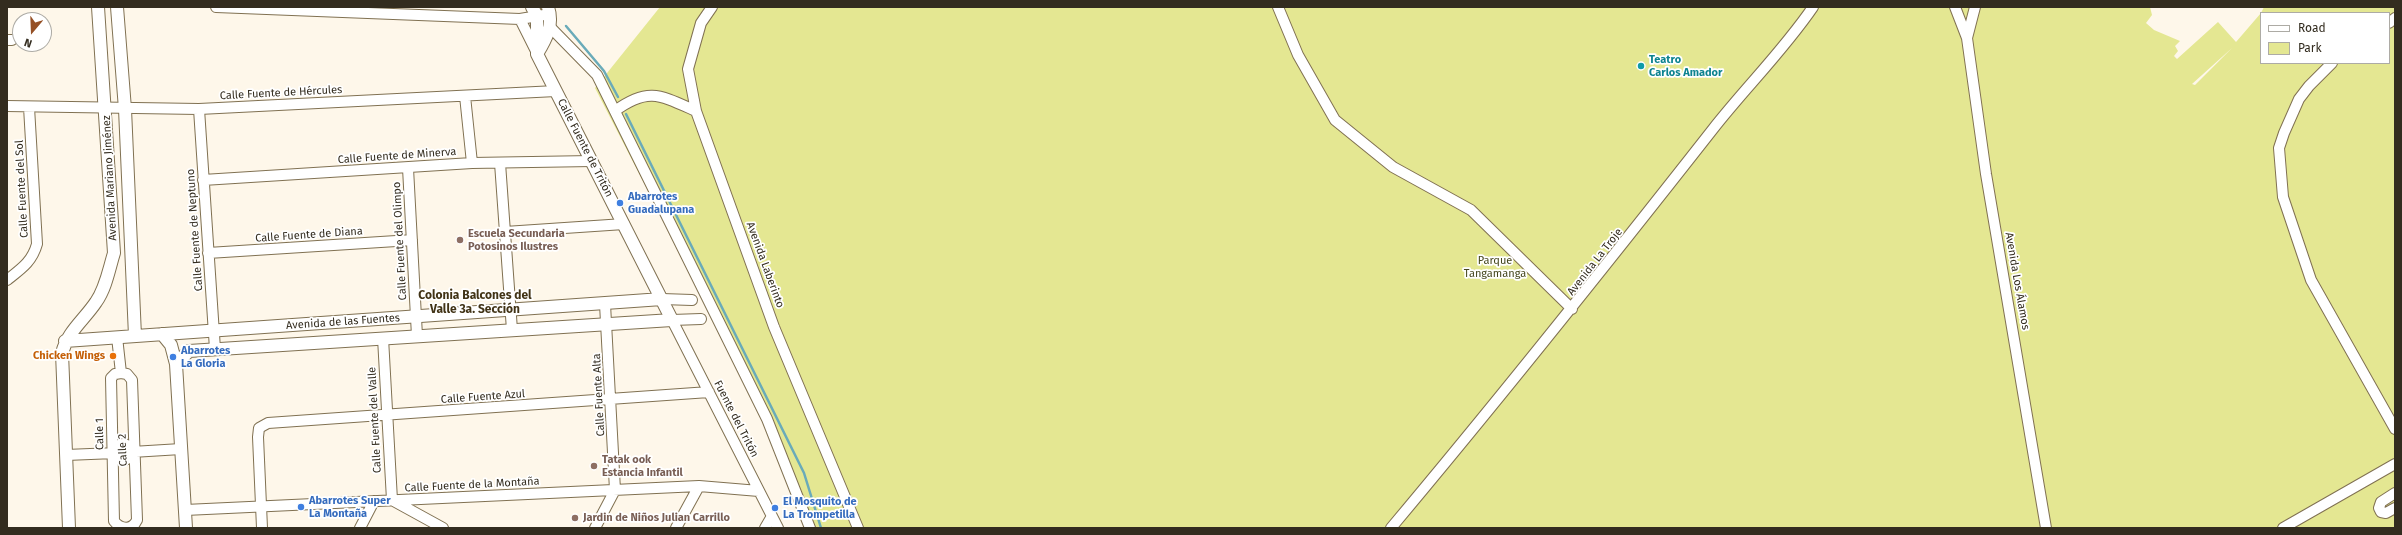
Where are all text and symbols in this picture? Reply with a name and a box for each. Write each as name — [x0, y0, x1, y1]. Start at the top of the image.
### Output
north arrow — [12, 12, 52, 52]
legend — [2260, 12, 2390, 64]
text: Road — [2298, 21, 2326, 35]
text: N — [23, 36, 34, 50]
text: Park — [2298, 41, 2322, 55]
place label: Teatro Carlos Amador — [1649, 53, 1722, 79]
marker: Teatro Carlos Amador — [1636, 61, 1646, 71]
street label: Calle Fuente de Hércules — [219, 83, 343, 103]
street label: Calle Fuente de Tritón — [554, 97, 616, 199]
street label: Avenida Mariano Jiménez — [100, 115, 120, 241]
street label: Calle Fuente del Sol — [13, 140, 31, 238]
street label: Calle Fuente de Minerva — [337, 145, 457, 167]
street label: Calle Fuente de Neptuno — [184, 168, 206, 292]
street label: Calle Fuente del Olimpo — [390, 181, 410, 301]
place label: Abarrotes Guadalupana — [628, 190, 694, 216]
marker: Abarrotes Guadalupana — [615, 198, 625, 208]
street label: Avenida Laberinto — [743, 220, 787, 310]
street label: Calle Fuente de Diana — [255, 225, 363, 245]
street label: Avenida La Troje — [1565, 226, 1625, 298]
place label: Escuela Secundaria Potosinos Ilustres — [468, 227, 565, 253]
street label: Avenida Los Álamos — [2002, 231, 2032, 331]
marker: Escuela Secundaria Potosinos Ilustres — [455, 235, 465, 245]
park label: Parque Tangamanga — [1464, 254, 1526, 280]
district label: Colonia Balcones del Valle 3a. Sección — [418, 289, 532, 317]
street label: Avenida de las Fuentes — [286, 311, 400, 333]
place label: Abarrotes La Gloria — [181, 344, 230, 370]
place label: Chicken Wings — [33, 349, 105, 363]
marker: Chicken Wings — [108, 351, 118, 361]
marker: Abarrotes La Gloria — [168, 352, 178, 362]
street label: Calle Fuente Alta — [590, 353, 608, 437]
street label: Calle Fuente del Valle — [366, 367, 384, 473]
street label: Fuente del Tritón — [711, 378, 761, 460]
street label: Calle Fuente Azul — [440, 387, 526, 407]
street label: Calle 1 — [93, 418, 107, 450]
street label: Calle 2 — [116, 433, 130, 467]
place label: Tatak ook Estancia Infantil — [602, 453, 683, 479]
marker: Tatak ook Estancia Infantil — [589, 461, 599, 471]
street label: Calle Fuente de la Montaña — [404, 475, 540, 495]
place label: Abarrotes Super La Montaña — [309, 494, 391, 520]
place label: El Mosquito de La Trompetilla — [783, 495, 857, 521]
marker: Abarrotes Super La Montaña — [296, 502, 306, 512]
marker: El Mosquito de La Trompetilla — [770, 503, 780, 513]
place label: Jardin de Niños Julian Carrillo — [583, 511, 730, 525]
marker: Jardin de Niños Julian Carrillo — [570, 513, 580, 523]

